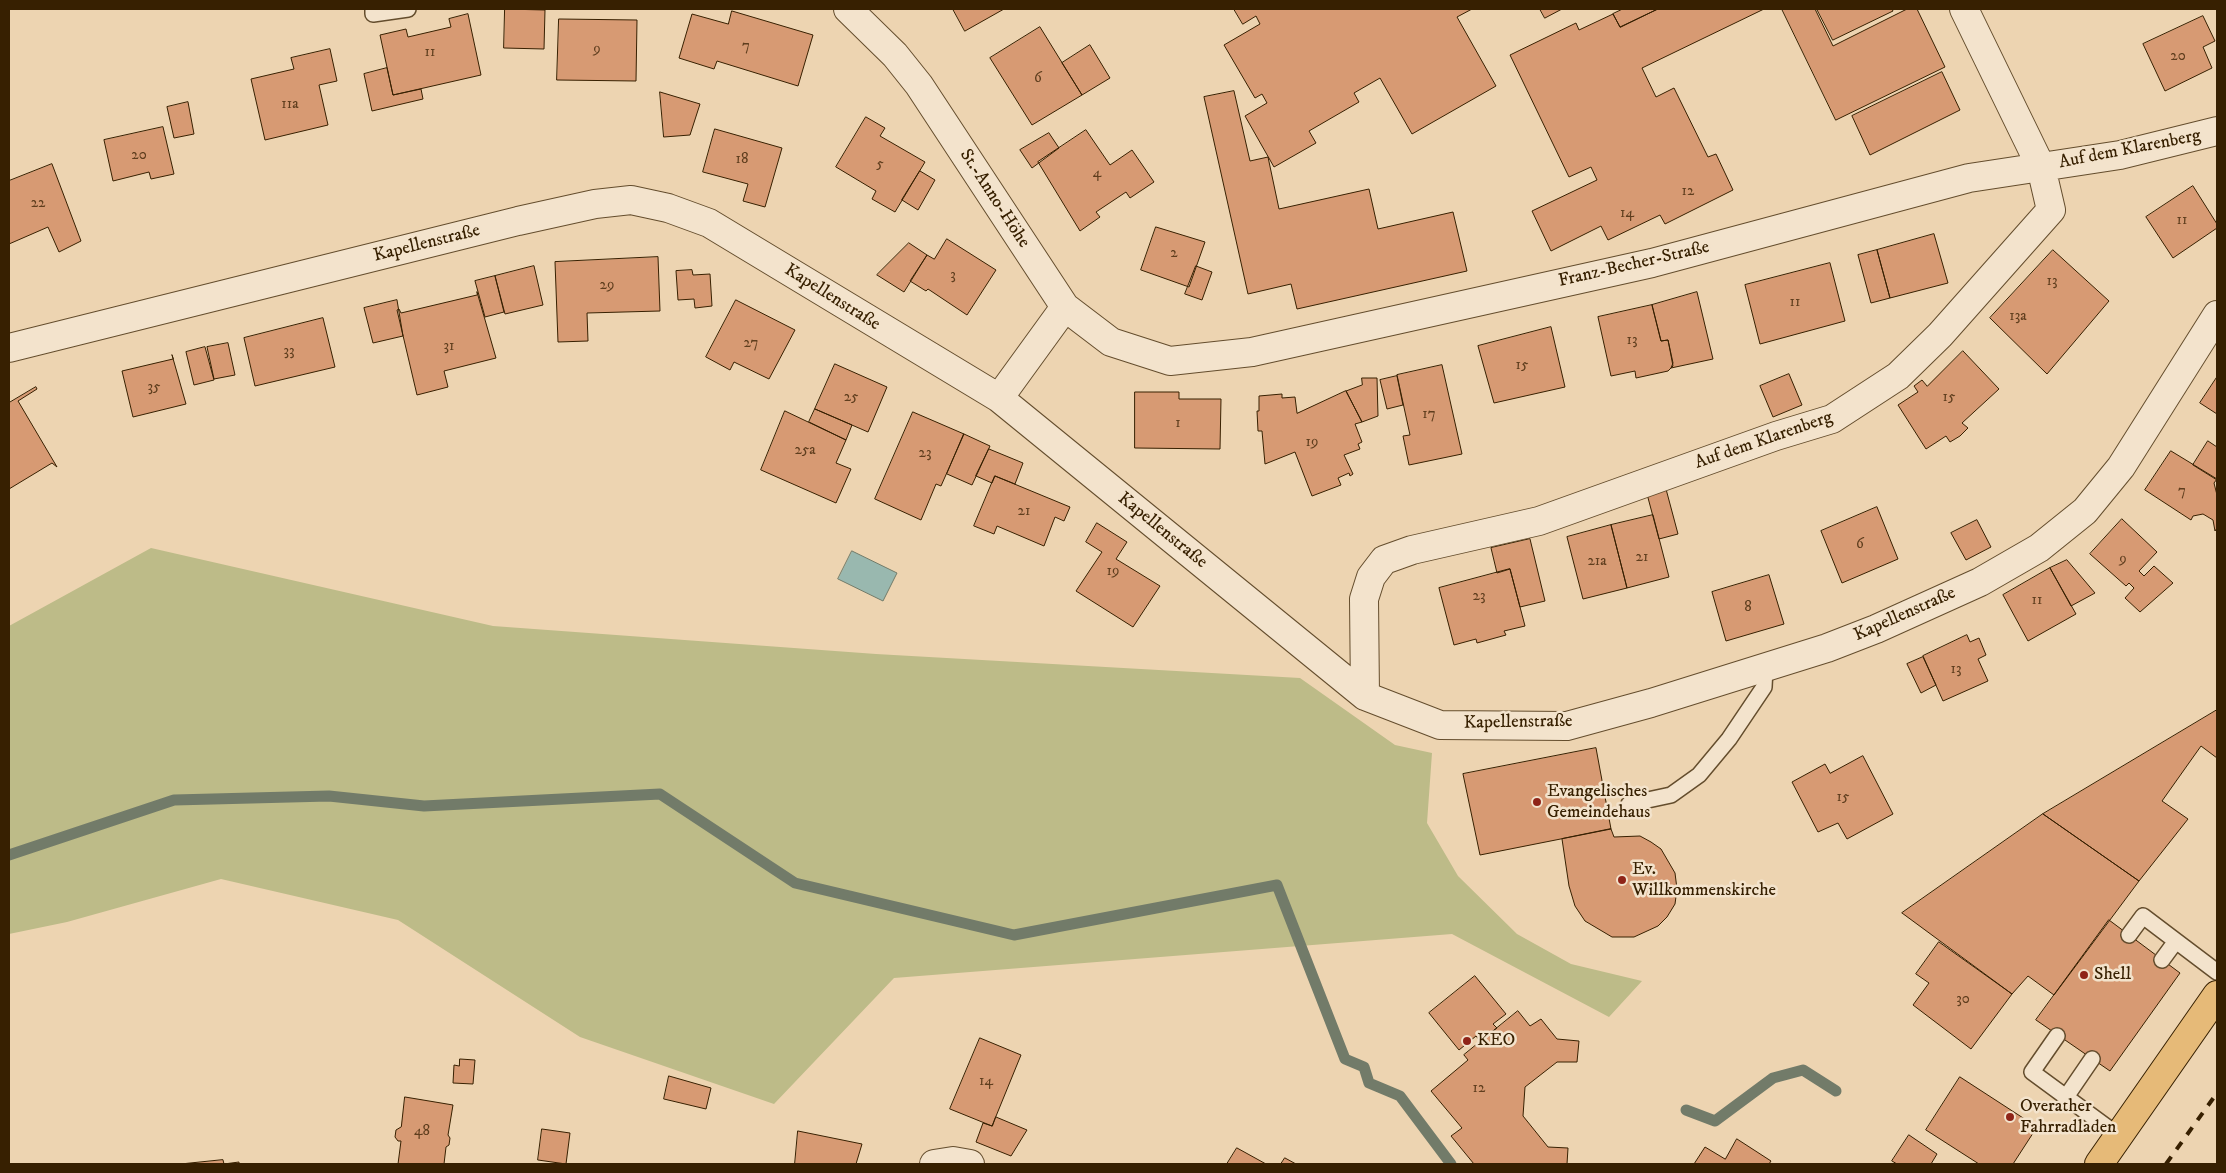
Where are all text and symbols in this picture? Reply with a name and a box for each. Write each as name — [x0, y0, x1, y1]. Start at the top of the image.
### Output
house number: 7 — [742, 38, 750, 56]
house number: 9 — [593, 41, 601, 59]
house number: 11 — [424, 44, 436, 62]
house number: 20 — [2170, 48, 2186, 66]
house number: 6 — [1034, 70, 1042, 88]
house number: 11a — [281, 96, 299, 114]
street label: Auf dem Klarenberg — [2057, 126, 2203, 174]
street label: St.-Anno-Höhe — [954, 146, 1034, 252]
house number: 20 — [131, 147, 147, 165]
house number: 18 — [735, 151, 749, 169]
house number: 5 — [876, 156, 884, 174]
house number: 4 — [1093, 165, 1101, 183]
house number: 12 — [1682, 183, 1694, 201]
house number: 22 — [31, 195, 45, 213]
house number: 14 — [1620, 205, 1634, 223]
house number: 11 — [2176, 212, 2188, 230]
street label: Kapellenstraße — [372, 220, 482, 268]
street label: Franz-Becher-Straße — [1556, 237, 1712, 293]
house number: 2 — [1170, 245, 1178, 263]
street label: Kapellenstraße — [780, 260, 884, 336]
house number: 3 — [950, 267, 956, 285]
house number: 13 — [2046, 273, 2058, 291]
house number: 29 — [600, 277, 614, 295]
house number: 11 — [1789, 294, 1801, 312]
house number: 13a — [2009, 308, 2027, 326]
house number: 13 — [1626, 332, 1638, 350]
house number: 27 — [744, 335, 758, 353]
house number: 31 — [443, 338, 455, 356]
house number: 33 — [283, 343, 295, 361]
house number: 15 — [1516, 357, 1528, 375]
house number: 35 — [147, 379, 161, 397]
house number: 25 — [844, 389, 858, 407]
house number: 15 — [1943, 389, 1955, 407]
house number: 17 — [1422, 406, 1436, 424]
street label: Auf dem Klarenberg — [1692, 407, 1836, 475]
house number: 1 — [1175, 415, 1181, 433]
house number: 19 — [1306, 434, 1318, 452]
house number: 25a — [794, 442, 816, 460]
house number: 23 — [919, 445, 931, 463]
house number: 7 — [2178, 483, 2186, 501]
street label: Kapellenstraße — [1113, 488, 1211, 574]
house number: 21 — [1018, 503, 1030, 521]
house number: 6 — [1856, 536, 1864, 554]
house number: 21 — [1636, 549, 1648, 567]
house number: 9 — [2119, 551, 2127, 569]
house number: 21a — [1587, 553, 1607, 571]
house number: 19 — [1107, 563, 1119, 581]
street label: Kapellenstraße — [1851, 583, 1959, 647]
house number: 23 — [1473, 588, 1485, 606]
house number: 11 — [2031, 592, 2043, 610]
house number: 8 — [1744, 599, 1752, 617]
house number: 13 — [1950, 661, 1962, 679]
street label: Kapellenstraße — [1463, 711, 1573, 735]
place label: Evangelisches Gemeindehaus — [1547, 781, 1650, 824]
house number: 15 — [1837, 789, 1849, 807]
marker: Evangelisches Gemeindehaus — [1531, 796, 1543, 808]
place label: Ev. Willkommenskirche — [1632, 859, 1776, 902]
marker: Ev. Willkommenskirche — [1616, 874, 1628, 886]
place label: Shell — [2094, 964, 2131, 986]
marker: Shell — [2078, 969, 2090, 981]
house number: 30 — [1956, 991, 1970, 1009]
place label: KEO — [1477, 1030, 1515, 1052]
marker: KEO — [1461, 1035, 1473, 1047]
house number: 14 — [979, 1073, 993, 1091]
house number: 12 — [1473, 1080, 1485, 1098]
place label: Overather Fahrradladen — [2020, 1096, 2116, 1138]
marker: Overather Fahrradladen — [2004, 1111, 2016, 1123]
house number: 48 — [414, 1123, 430, 1141]

